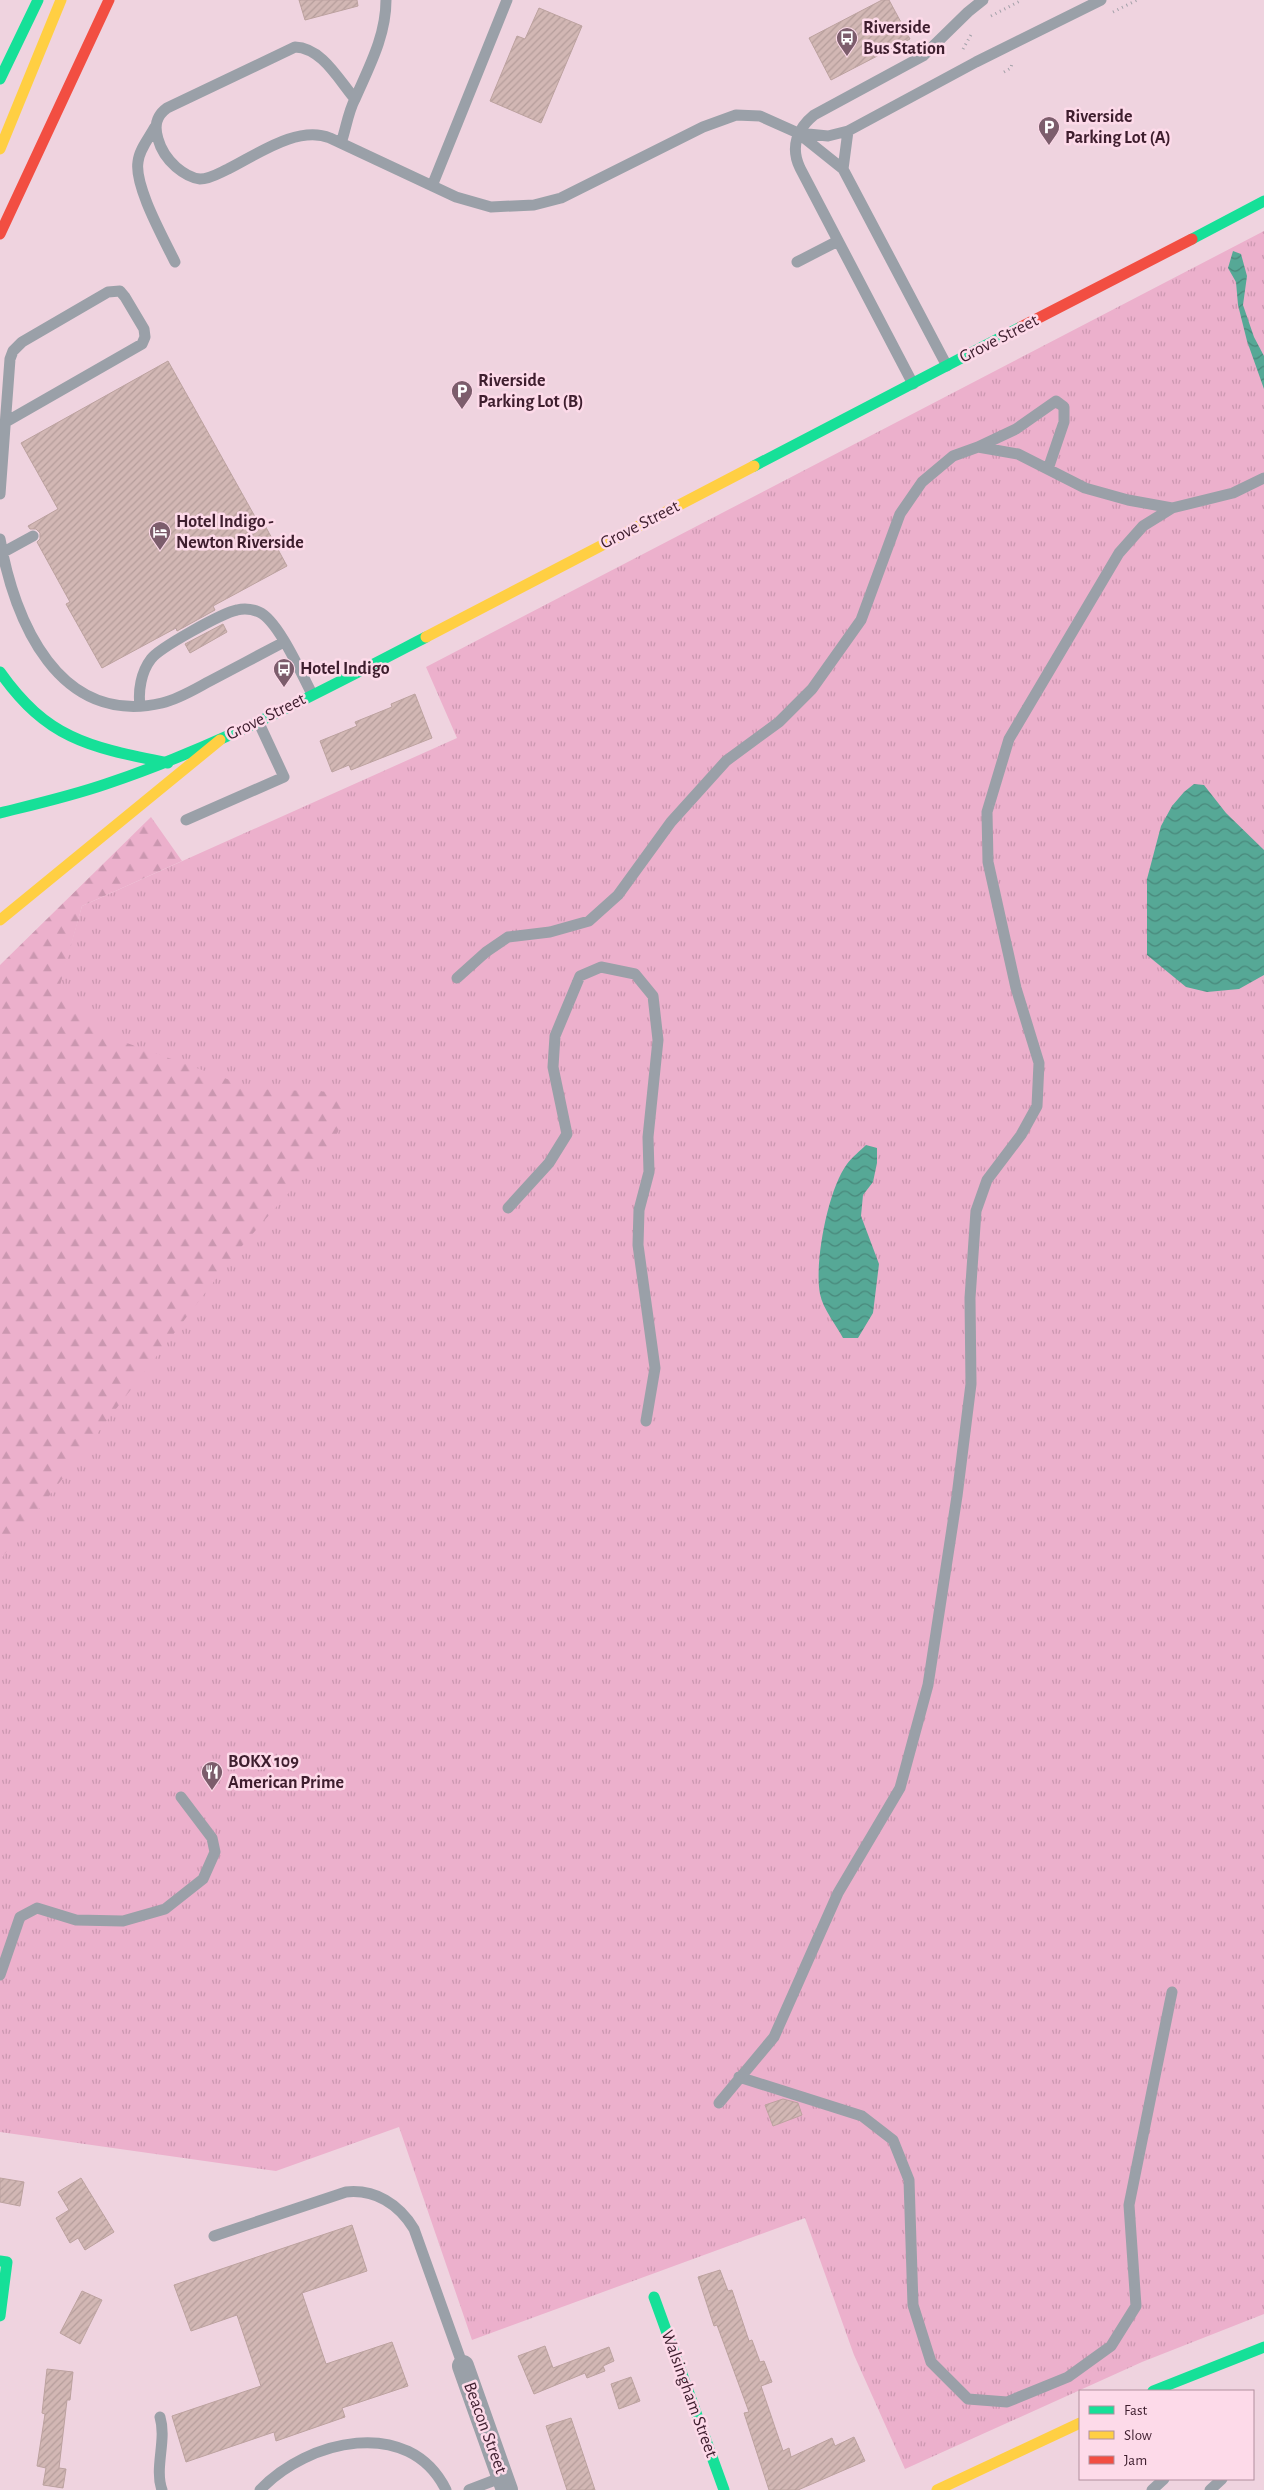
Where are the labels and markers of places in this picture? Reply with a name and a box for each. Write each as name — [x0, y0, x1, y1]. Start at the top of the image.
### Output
place label: Riverside Bus Station — [863, 19, 945, 58]
bus stop icon: Riverside Bus Station — [835, 26, 859, 57]
place label: Riverside Parking Lot (A) — [1065, 108, 1171, 147]
parking icon: Riverside Parking Lot (A) — [1037, 115, 1061, 146]
place label: Riverside Parking Lot (B) — [478, 372, 584, 411]
parking icon: Riverside Parking Lot (B) — [450, 379, 474, 410]
place label: Hotel Indigo - Newton Riverside — [176, 513, 304, 552]
hotel icon: Hotel Indigo - Newton Riverside — [148, 520, 172, 551]
bus stop icon: Hotel Indigo — [272, 657, 296, 688]
place label: Hotel Indigo — [300, 660, 390, 678]
place label: BOKX 109 American Prime — [228, 1753, 344, 1792]
restaurant icon: BOKX 109 American Prime — [200, 1760, 224, 1791]

